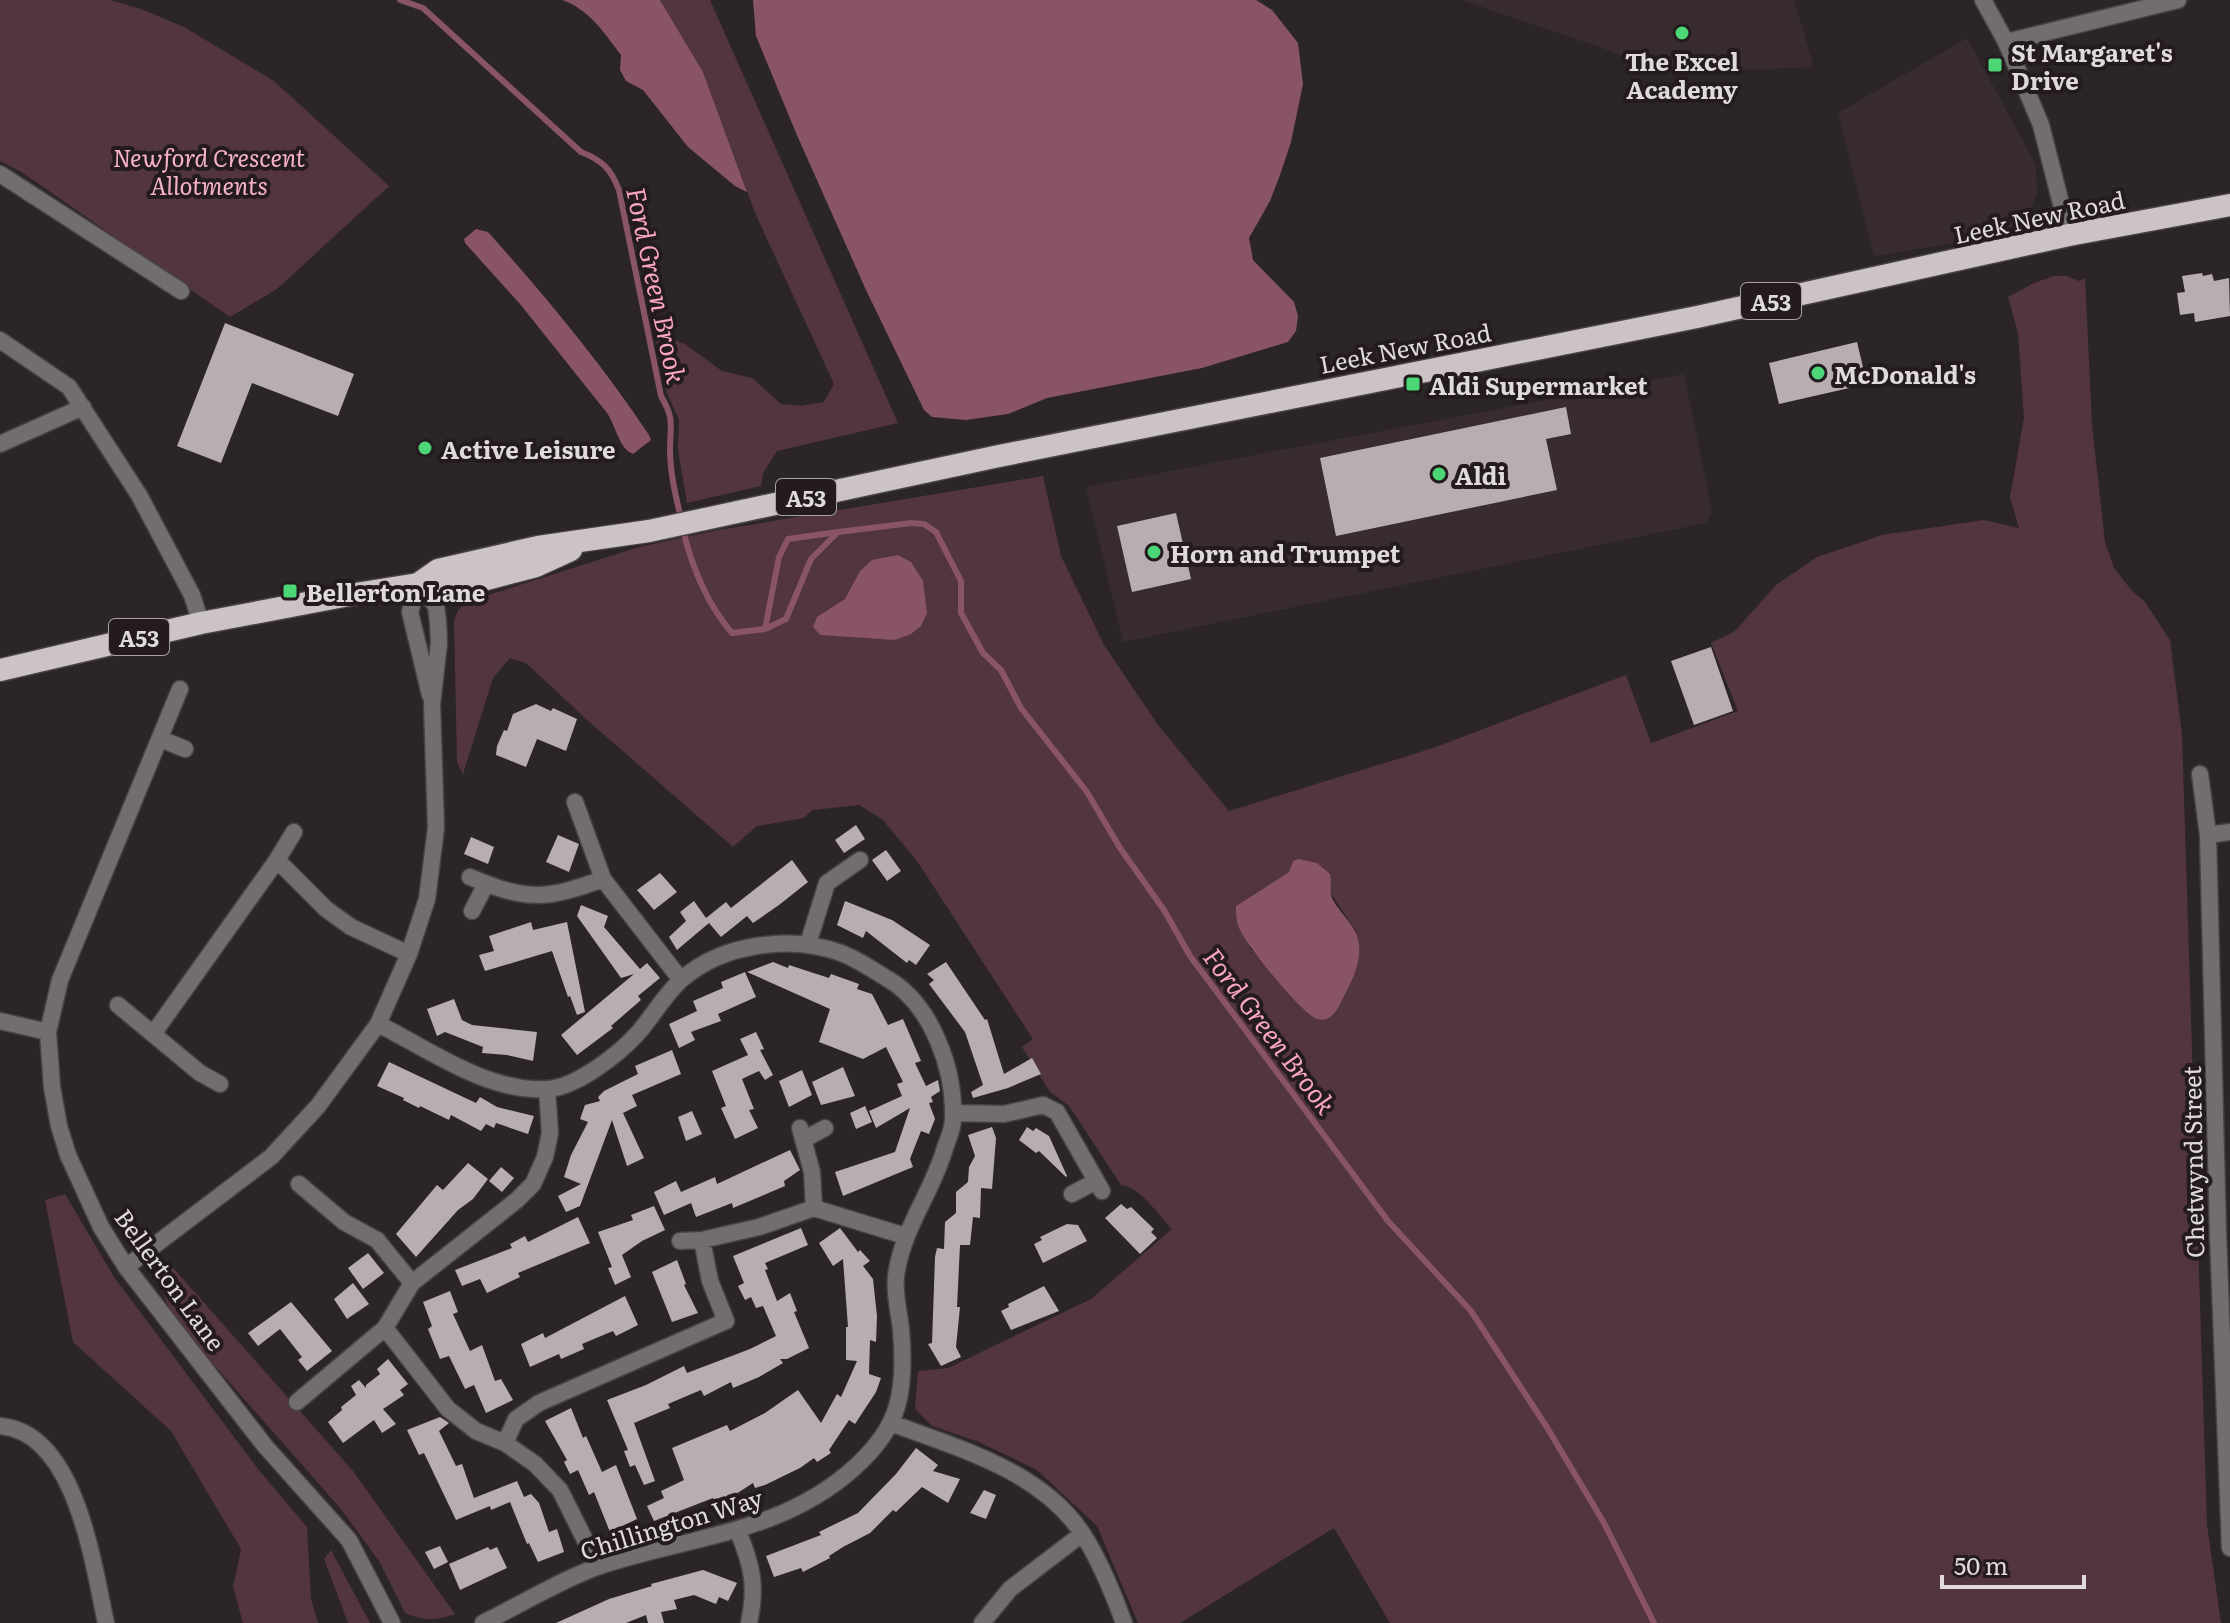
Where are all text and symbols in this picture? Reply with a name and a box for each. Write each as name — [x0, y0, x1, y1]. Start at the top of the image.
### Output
marker: The Excel Academy — [1673, 24, 1691, 42]
place label: St Margaret's Drive — [2011, 34, 2173, 97]
place label: The Excel Academy — [1625, 43, 1739, 106]
marker: St Margaret's Drive — [1986, 56, 2004, 74]
park label: Newford Crescent Allotments — [113, 139, 306, 202]
street label: Leek New Road — [1950, 181, 2128, 251]
water label: Ford Green Brook — [618, 183, 698, 387]
road number: A53 — [1741, 283, 1801, 319]
street label: Leek New Road — [1316, 313, 1494, 381]
place label: McDonald's — [1834, 356, 1976, 391]
marker: McDonald's — [1809, 364, 1827, 382]
place label: Aldi Supermarket — [1429, 367, 1648, 402]
marker: Aldi Supermarket — [1404, 375, 1422, 393]
place label: Active Leisure — [441, 431, 616, 466]
marker: Active Leisure — [416, 439, 434, 457]
place label: Aldi — [1455, 457, 1507, 492]
marker: Aldi — [1430, 465, 1448, 483]
road number: A53 — [776, 479, 836, 515]
place label: Horn and Trumpet — [1170, 535, 1401, 570]
marker: Horn and Trumpet — [1145, 543, 1163, 561]
place label: Bellerton Lane — [306, 574, 485, 609]
marker: Bellerton Lane — [281, 582, 299, 600]
road number: A53 — [109, 619, 169, 655]
water label: Ford Green Brook — [1195, 938, 1347, 1122]
street label: Chetwynd Street — [2173, 1065, 2211, 1258]
street label: Bellerton Lane — [108, 1201, 234, 1357]
street label: Chillington Way — [575, 1479, 767, 1567]
scale bar — [1942, 1539, 2084, 1589]
text: 50 m — [1954, 1547, 2008, 1582]

